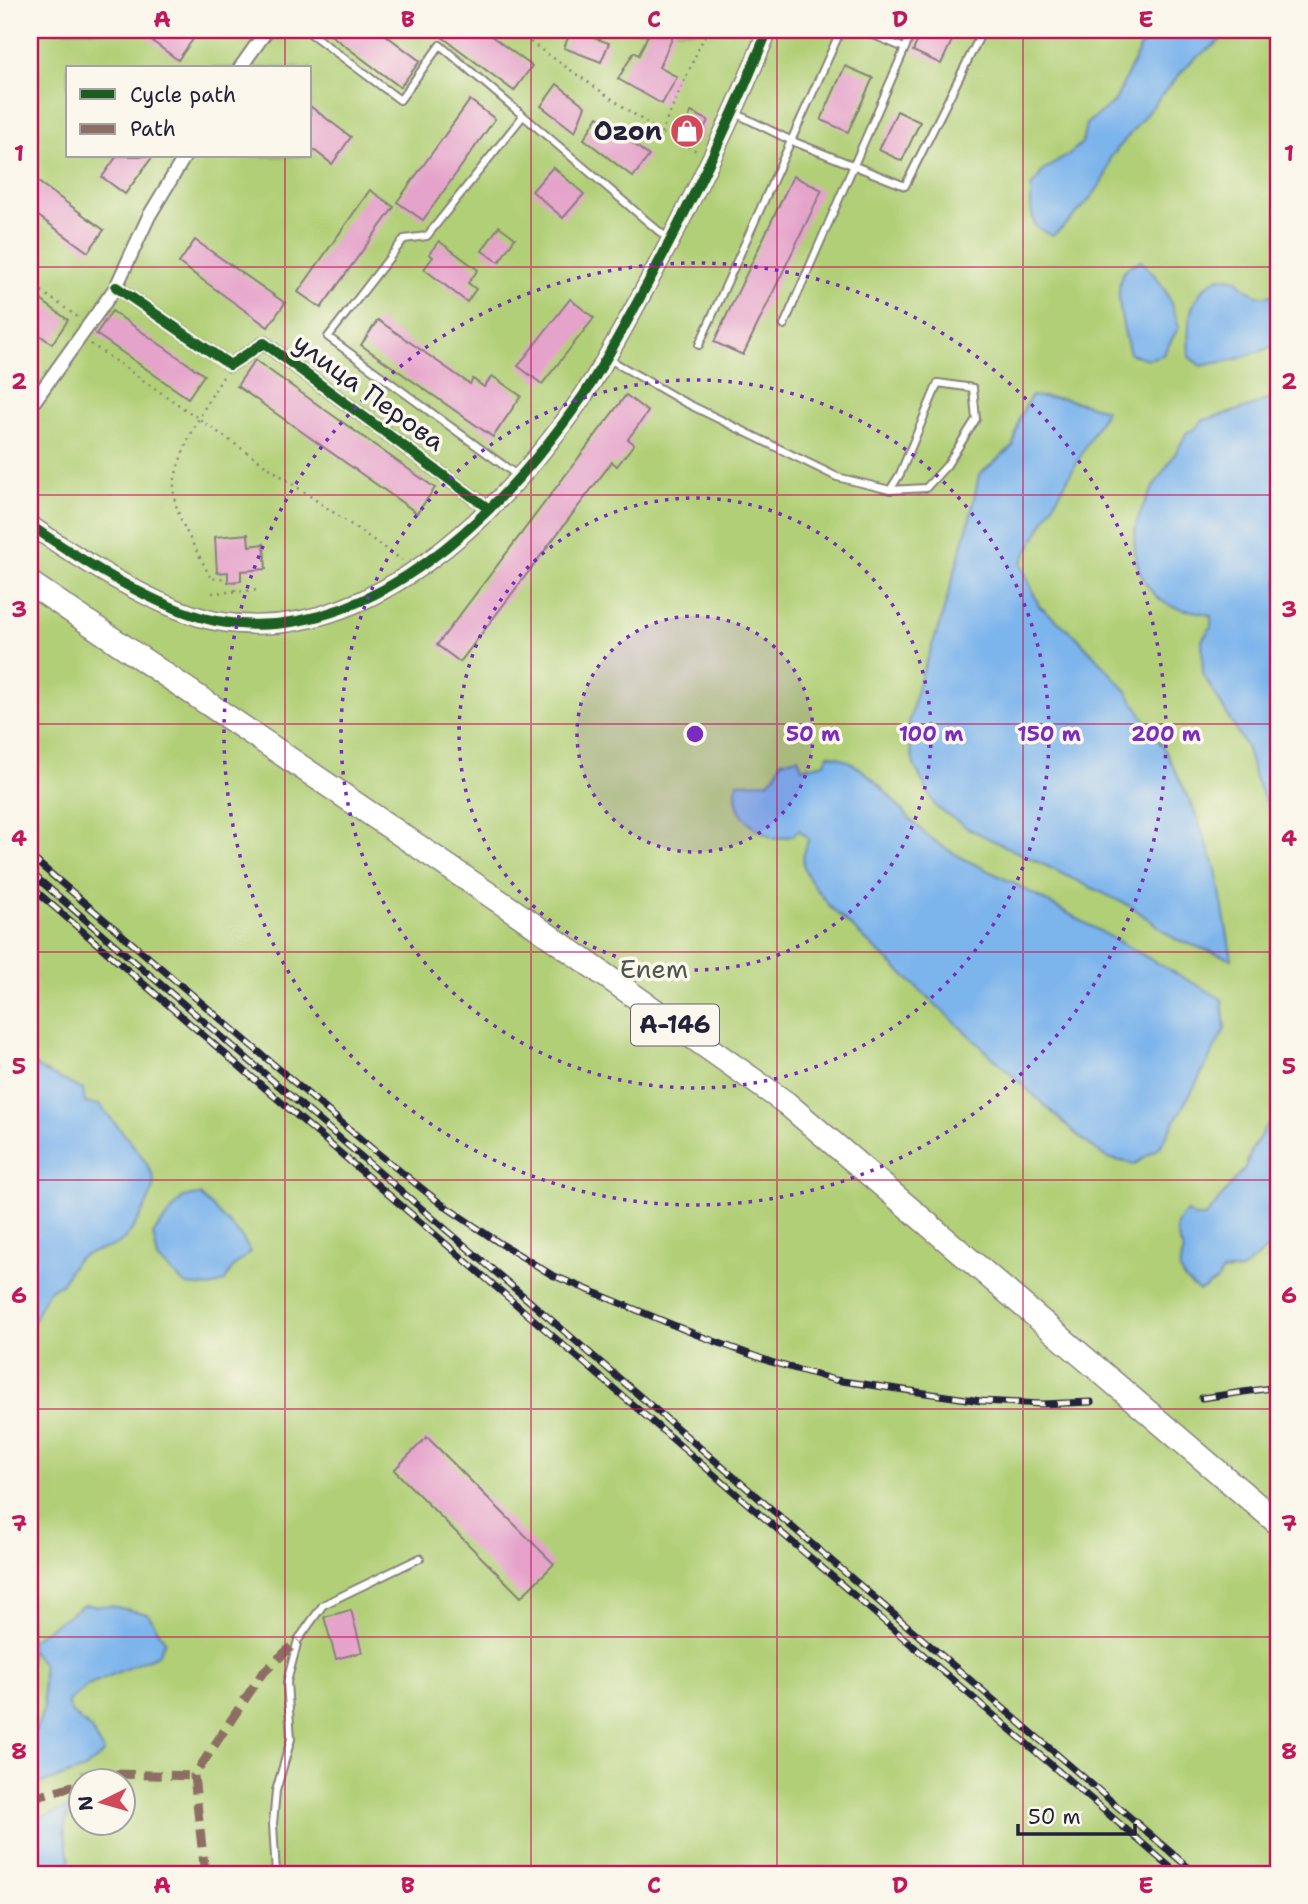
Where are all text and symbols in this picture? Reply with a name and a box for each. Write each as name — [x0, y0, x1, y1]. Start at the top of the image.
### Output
text: A — [153, 4, 171, 34]
text: B — [401, 4, 415, 34]
text: C — [647, 4, 661, 34]
text: D — [892, 4, 908, 34]
text: E — [1138, 4, 1154, 34]
legend — [66, 66, 312, 158]
text: Cycle path — [130, 81, 236, 109]
shop icon: Ozon — [668, 112, 706, 150]
place label: Ozon — [593, 113, 662, 148]
text: Path — [130, 115, 176, 143]
text: 1 — [14, 138, 24, 168]
text: 1 — [1284, 138, 1294, 168]
street label: улица Перова — [286, 325, 452, 458]
text: 2 — [11, 366, 27, 396]
text: 2 — [1281, 366, 1297, 396]
text: 3 — [11, 594, 27, 624]
text: 3 — [1281, 594, 1297, 624]
text: 50 m — [786, 720, 840, 748]
text: 100 m — [899, 720, 963, 748]
text: 150 m — [1017, 720, 1081, 748]
text: 200 m — [1131, 720, 1201, 748]
centre of rings — [683, 722, 707, 746]
text: 4 — [11, 823, 27, 853]
text: 4 — [1281, 823, 1297, 853]
park label: Enem — [620, 951, 688, 986]
road number: А-146 — [631, 1004, 719, 1045]
text: 5 — [12, 1051, 26, 1081]
text: 5 — [1282, 1051, 1296, 1081]
text: 6 — [11, 1280, 27, 1310]
text: 6 — [1281, 1280, 1297, 1310]
text: 7 — [11, 1508, 27, 1538]
text: 7 — [1281, 1508, 1297, 1538]
text: 8 — [11, 1736, 27, 1766]
text: 8 — [1281, 1736, 1297, 1766]
north arrow — [66, 1768, 136, 1838]
scale bar — [1018, 1792, 1135, 1836]
text: N — [72, 1795, 99, 1812]
text: 50 m — [1028, 1803, 1081, 1831]
text: A — [153, 1870, 171, 1900]
text: B — [401, 1870, 415, 1900]
text: C — [647, 1870, 661, 1900]
text: D — [892, 1870, 908, 1900]
text: E — [1138, 1870, 1154, 1900]

